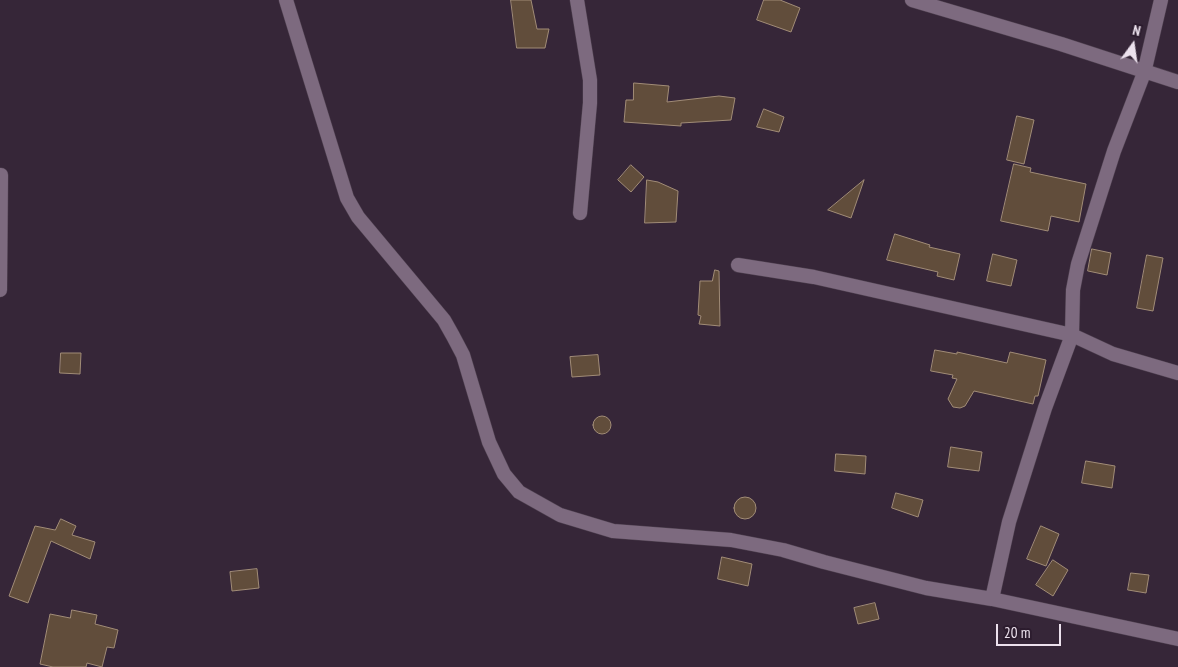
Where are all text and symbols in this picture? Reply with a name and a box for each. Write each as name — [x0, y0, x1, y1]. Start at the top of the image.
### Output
north arrow — [1108, 20, 1158, 70]
text: N — [1131, 21, 1142, 40]
scale bar — [998, 614, 1063, 646]
text: 20 m — [1004, 623, 1030, 642]

